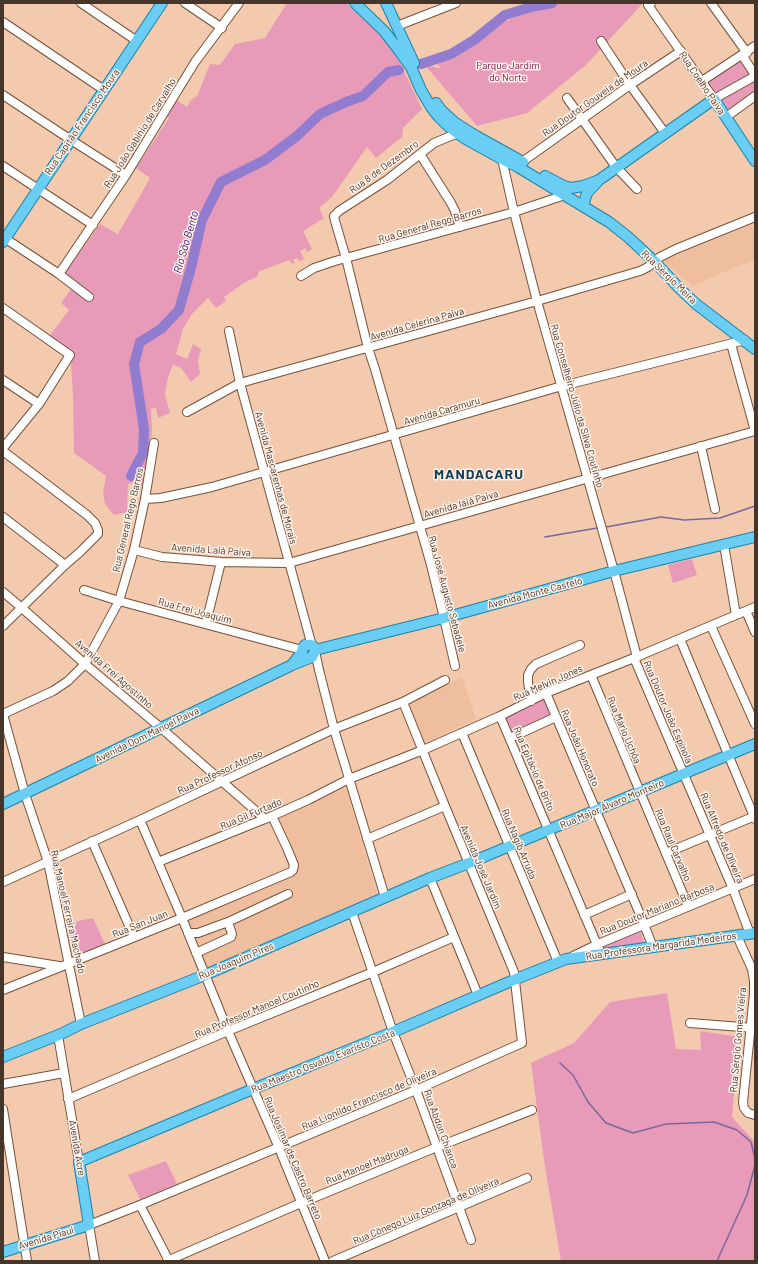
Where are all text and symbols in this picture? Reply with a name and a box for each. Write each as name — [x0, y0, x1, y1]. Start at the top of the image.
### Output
street label: Rua Coelho Paiva — [676, 49, 728, 117]
street label: Rua Doutor Gouveia de Moura — [540, 57, 650, 139]
park label: Parque Jardim do Norte — [476, 60, 540, 84]
street label: Rua Capitão Francisco Moura — [42, 67, 122, 177]
street label: Rua João Gabínio de Carvalho — [101, 76, 179, 190]
street label: Rua 8 de Dezembro — [347, 138, 421, 196]
street label: Rua General Rego Barros — [377, 205, 483, 245]
water label: Rio São Bento — [171, 209, 201, 275]
street label: Rua Sérgio Meira — [639, 248, 699, 306]
street label: Avenida Celerina Paiva — [369, 305, 465, 343]
street label: Rua Conselheiro Júlio da Silva Coutinho — [548, 323, 606, 489]
street label: Avenida Caramuru — [403, 394, 481, 428]
street label: Avenida Mascarenhas de Morais — [253, 410, 299, 546]
district label: MANDACARU — [434, 466, 524, 482]
street label: Rua General Rego Barros — [110, 467, 146, 573]
street label: Avenida Iaiá Paiva — [422, 488, 500, 520]
street label: Rua José Augusto Sebadele — [426, 534, 468, 654]
street label: Avenida Laiá Paiva — [171, 541, 251, 559]
street label: Avenida Monte Castelo — [486, 575, 584, 611]
street label: Rua Frei Joaquim — [157, 595, 233, 627]
street label: Avenida Frei Agostinho — [73, 637, 155, 711]
street label: Rua Doutor João Espínola — [641, 659, 695, 765]
street label: Rua Melvin Jones — [511, 662, 585, 704]
street label: Rua Mário Uchôa — [604, 695, 644, 765]
street label: Avenida Dom Manoel Paiva — [93, 705, 201, 765]
street label: Rua João Honorato — [558, 708, 602, 788]
street label: Rua Epitácio de Brito — [511, 725, 557, 813]
street label: Rua Professor Afonso — [176, 747, 264, 797]
street label: Rua Major Álvaro Monteiro — [558, 777, 666, 831]
street label: Rua Alfredo de Oliveira — [697, 791, 747, 885]
street label: Rua Gil Furtado — [218, 796, 284, 832]
street label: Rua Nagib Arruda — [499, 807, 539, 881]
street label: Rua Raul Carvalho — [652, 807, 694, 883]
street label: Avenida José Jardim — [458, 823, 504, 911]
street label: Rua Manoel Ferreira Machado — [48, 849, 88, 975]
street label: Rua Doutor Mariano Barbosa — [598, 881, 716, 937]
street label: Rua San Juan — [111, 907, 169, 941]
street label: Rua Professora Margarida Medeiros — [585, 929, 737, 963]
street label: Rua Joaquim Pires — [196, 940, 276, 982]
street label: Rua Professor Manoel Coutinho — [193, 977, 321, 1041]
street label: Rua Sérgio Gomes Vieira — [727, 987, 749, 1093]
street label: Rua Maestro Osvaldo Evaristo Costa — [249, 1027, 397, 1095]
street label: Rua Lionildo Francisco de Oliveira — [300, 1065, 438, 1133]
street label: Rua Abdon Chianca — [421, 1088, 461, 1170]
street label: Rua Josimar de Castro Barreto — [262, 1095, 324, 1221]
street label: Avenida Acre — [66, 1119, 88, 1177]
street label: Rua Manoel Madruga — [324, 1143, 410, 1187]
street label: Rua Cônego Luiz Gonzaga de Oliveira — [351, 1175, 501, 1247]
street label: Avenida Piauí — [17, 1224, 75, 1252]

